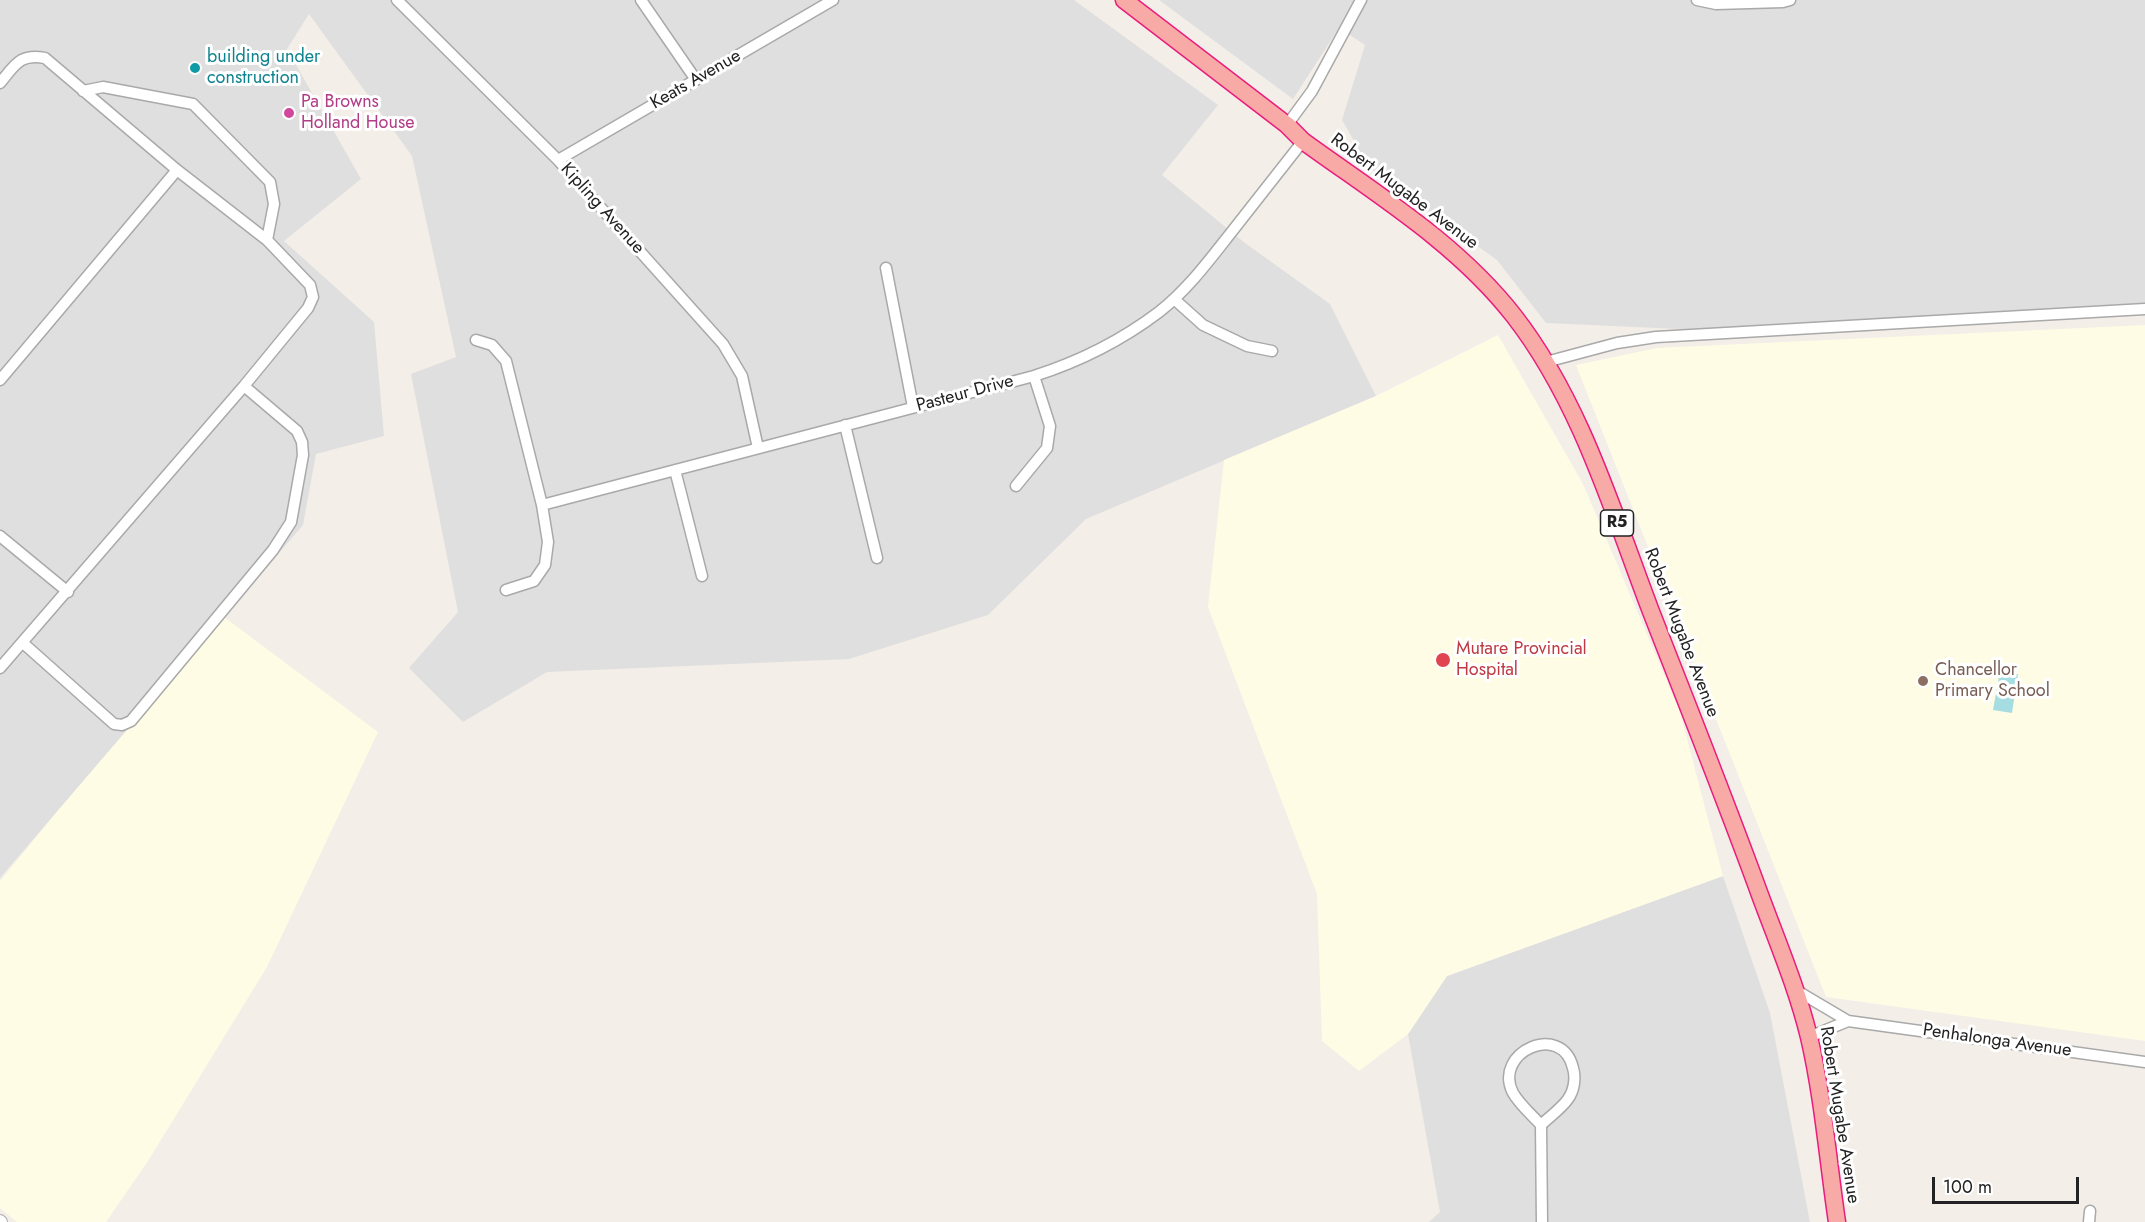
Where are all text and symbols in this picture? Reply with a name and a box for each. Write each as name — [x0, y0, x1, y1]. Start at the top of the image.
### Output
street label: Keats Avenue — [647, 45, 745, 115]
place label: building under construction — [207, 47, 320, 90]
marker: building under construction — [188, 61, 202, 75]
place label: Pa Browns Holland House — [301, 92, 414, 134]
marker: Pa Browns Holland House — [282, 106, 296, 120]
street label: Robert Mugabe Avenue — [1326, 129, 1482, 255]
street label: Kipling Avenue — [555, 159, 649, 259]
street label: Pasteur Drive — [914, 371, 1016, 417]
road number: R5 — [1600, 510, 1634, 536]
street label: Robert Mugabe Avenue — [1639, 545, 1723, 721]
place label: Mutare Provincial Hospital — [1456, 639, 1587, 682]
marker: Mutare Provincial Hospital — [1434, 651, 1452, 669]
place label: Chancellor Primary School — [1935, 660, 2050, 702]
marker: Chancellor Primary School — [1916, 674, 1930, 688]
street label: Penhalonga Avenue — [1921, 1020, 2073, 1062]
street label: Robert Mugabe Avenue — [1814, 1025, 1864, 1205]
scale bar — [1935, 1165, 2082, 1203]
text: 100 m — [1943, 1174, 1992, 1200]

